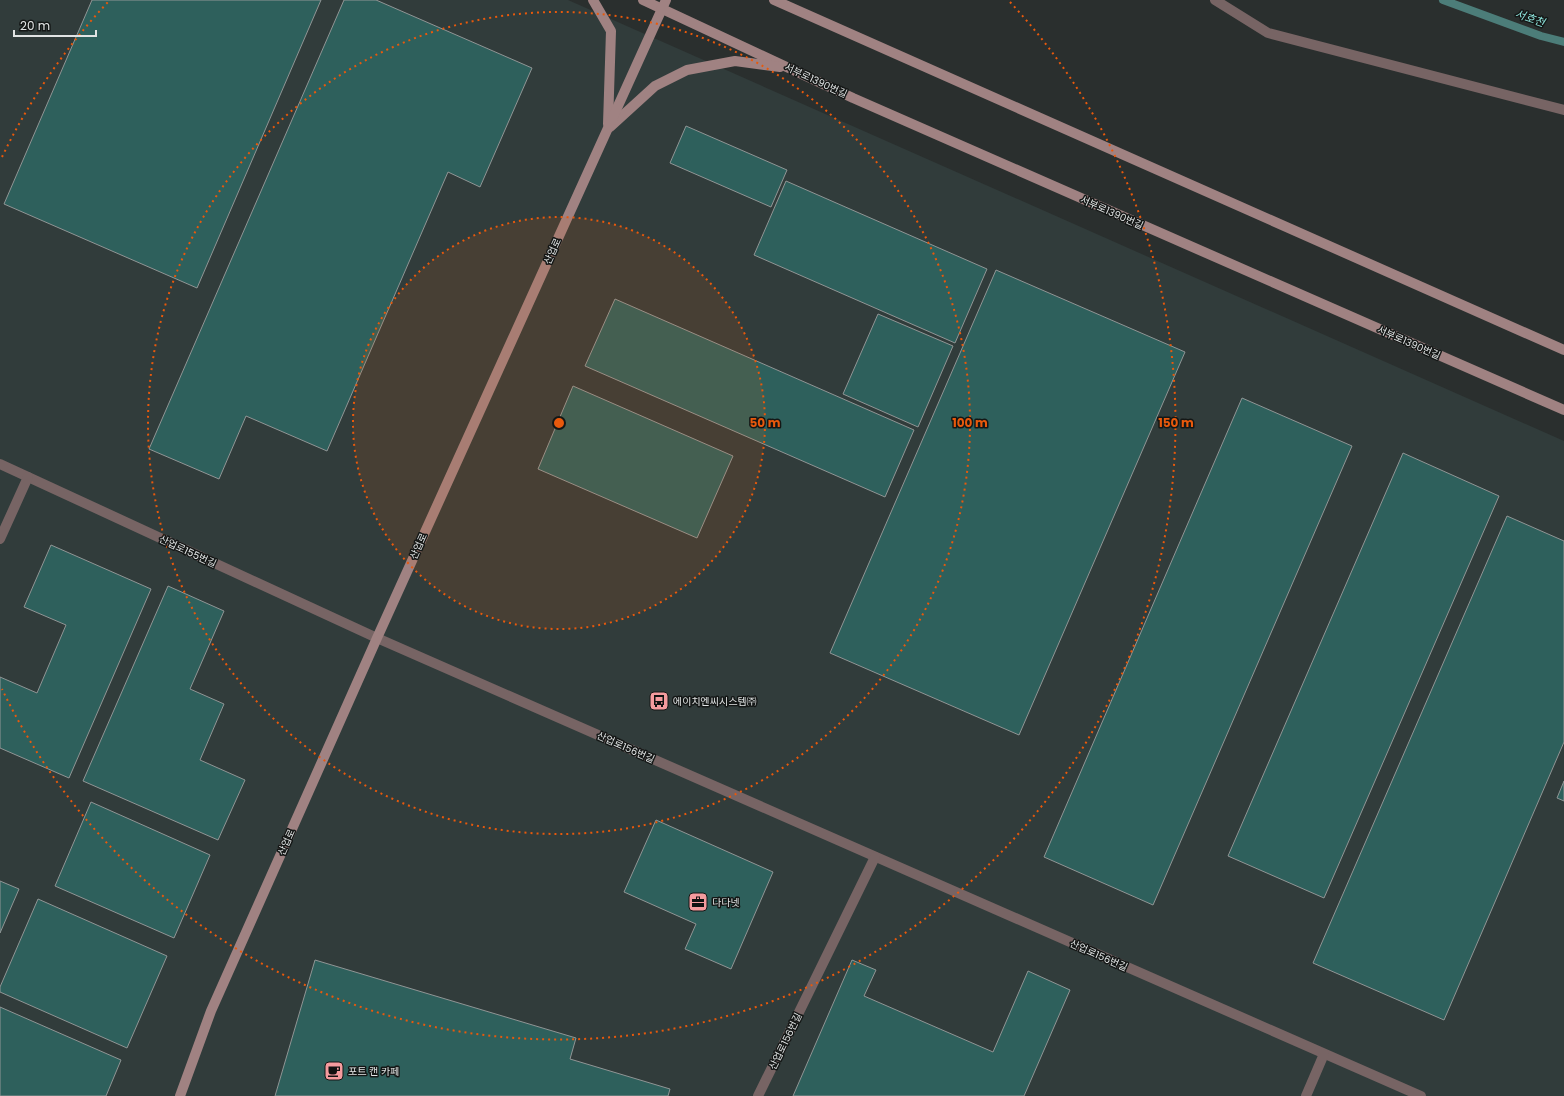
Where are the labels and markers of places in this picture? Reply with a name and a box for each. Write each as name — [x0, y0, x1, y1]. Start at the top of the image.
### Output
centre of rings — [552, 416, 566, 430]
bus stop icon: 에이치엔씨시스템㈜ — [648, 690, 670, 712]
place label: 에이치엔씨시스템㈜ — [673, 694, 757, 709]
office icon: 다다넷 — [687, 891, 709, 913]
place label: 다다넷 — [712, 895, 740, 910]
cafe icon: 포트 캔 카페 — [323, 1060, 345, 1082]
place label: 포트 캔 카페 — [348, 1064, 399, 1079]

